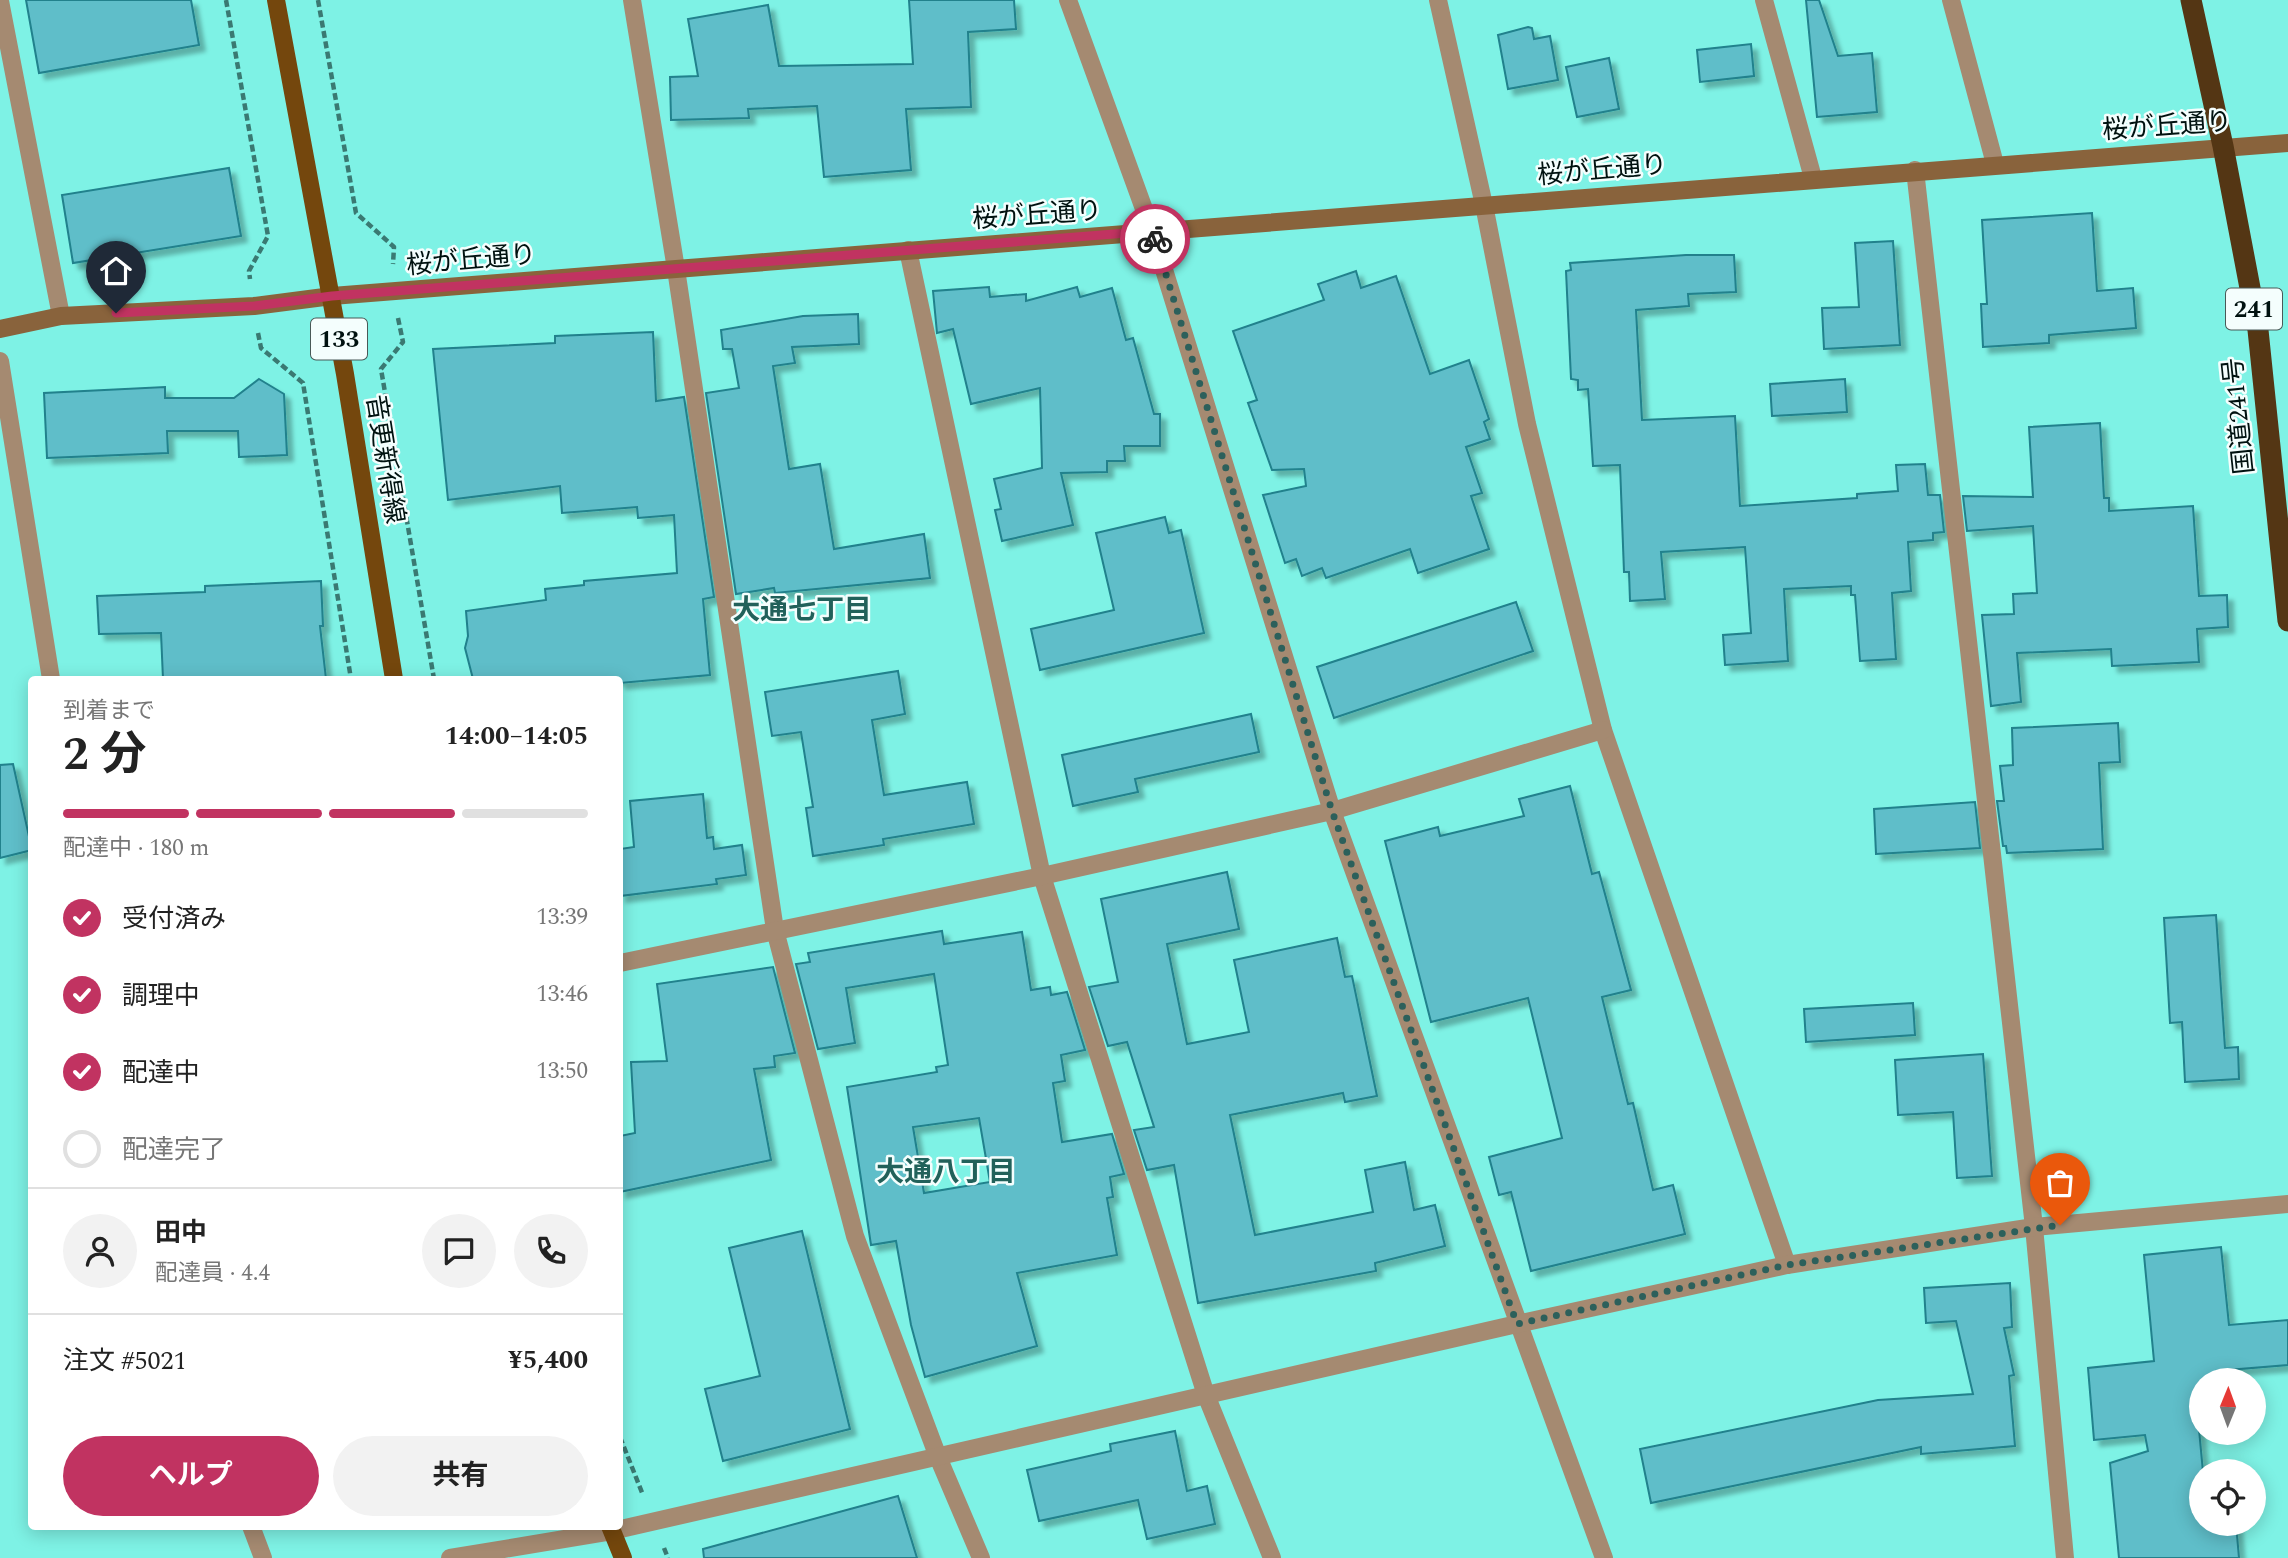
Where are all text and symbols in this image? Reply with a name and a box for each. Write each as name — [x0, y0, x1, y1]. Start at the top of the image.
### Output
street label: 桜が丘通り — [2101, 102, 2233, 150]
street label: 桜が丘通り — [1536, 144, 1669, 196]
street label: 桜が丘通り — [971, 191, 1103, 239]
courier — [1120, 204, 1190, 274]
icon: bike — [1136, 220, 1174, 258]
street label: 桜が丘通り — [405, 234, 538, 286]
pin — [86, 241, 146, 313]
icon: home — [97, 252, 135, 290]
road number: 241 — [2226, 288, 2282, 330]
road number: 133 — [311, 318, 367, 360]
street label: 国道241号 — [2213, 356, 2265, 476]
street label: 音更新得線 — [355, 392, 415, 526]
district label: 大通七丁目 — [732, 589, 872, 632]
text: 到着まで — [63, 694, 155, 729]
text: 14:00–14:05 — [444, 716, 588, 756]
text: 2 分 — [63, 720, 146, 790]
text: 配達中 · 180 m — [63, 831, 209, 866]
icon: check — [63, 899, 101, 937]
text: 受付済み — [122, 899, 226, 939]
text: 13:39 — [536, 900, 588, 935]
icon: check — [63, 976, 101, 1014]
text: 調理中 — [122, 976, 200, 1016]
text: 13:46 — [536, 977, 588, 1012]
icon: check — [63, 1053, 101, 1091]
text: 配達中 — [122, 1053, 200, 1093]
text: 13:50 — [536, 1054, 588, 1089]
text: 配達完了 — [122, 1130, 226, 1170]
district label: 大通八丁目 — [876, 1151, 1016, 1194]
pin — [2030, 1153, 2090, 1225]
icon: bag — [2041, 1164, 2079, 1202]
text: 田中 — [155, 1213, 207, 1253]
button: person — [63, 1214, 137, 1288]
button: chat — [422, 1214, 496, 1288]
button: phone — [514, 1214, 588, 1288]
text: 配達員 · 4.4 — [155, 1256, 270, 1291]
text: ¥5,400 — [508, 1340, 588, 1380]
text: 注文 #5021 — [63, 1341, 187, 1381]
north arrow — [2189, 1368, 2266, 1446]
map controls — [2189, 1368, 2266, 1536]
button: ヘルプ — [63, 1436, 319, 1516]
button: 共有 — [333, 1436, 588, 1516]
button: locate — [2189, 1459, 2266, 1536]

